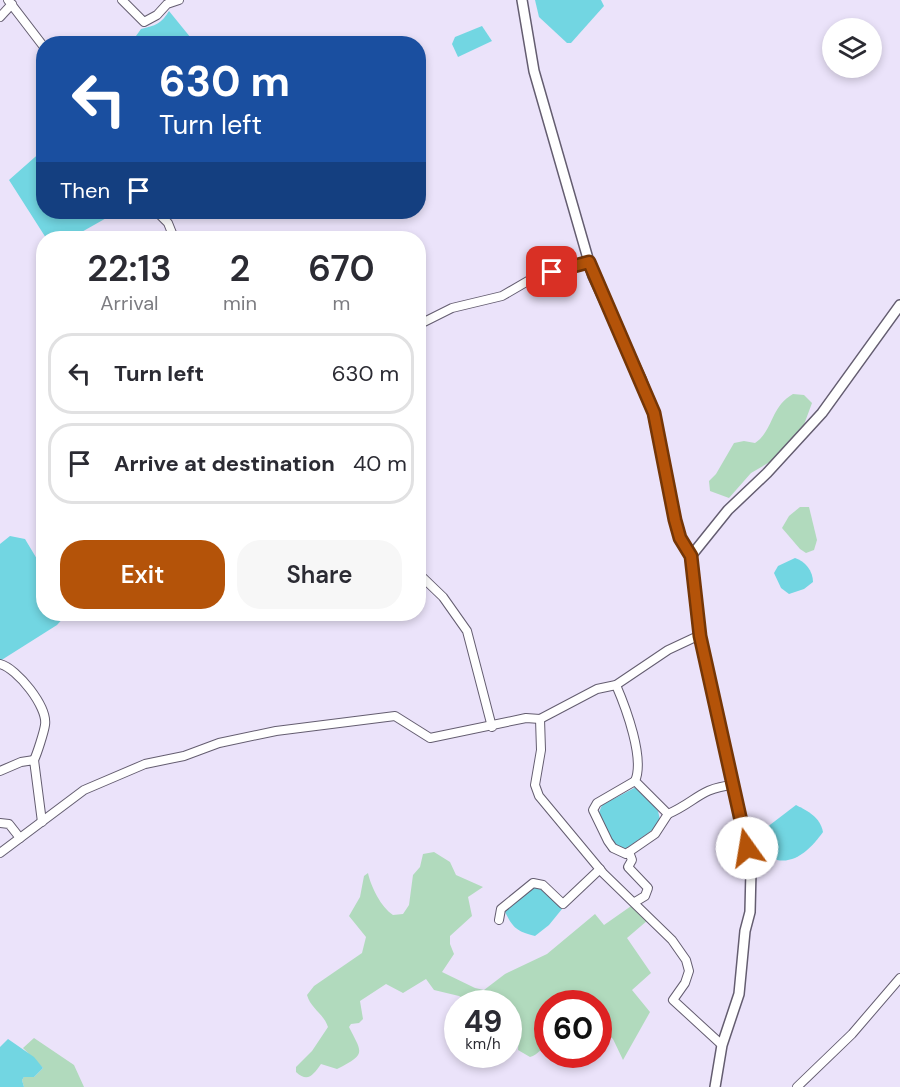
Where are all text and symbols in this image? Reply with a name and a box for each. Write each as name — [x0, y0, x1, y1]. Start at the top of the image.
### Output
map controls — [822, 18, 882, 78]
button: layers — [822, 18, 882, 78]
text: 630 m — [159, 54, 290, 109]
icon: left — [60, 60, 138, 138]
text: Turn left — [159, 107, 262, 142]
icon: arrive — [122, 174, 155, 207]
text: Then — [60, 176, 110, 205]
text: 22:13 — [87, 245, 172, 292]
text: 2 — [230, 245, 250, 292]
text: 670 — [308, 245, 375, 292]
pin — [526, 246, 577, 297]
icon: arrive — [535, 255, 568, 288]
text: Arrival — [100, 290, 159, 316]
text: min — [223, 290, 257, 316]
text: m — [333, 290, 350, 316]
icon: left — [63, 357, 96, 390]
text: Turn left — [114, 359, 204, 388]
text: 630 m — [332, 359, 399, 388]
icon: arrive — [63, 447, 96, 480]
text: Arrive at destination — [114, 449, 335, 478]
text: 40 m — [353, 449, 407, 478]
button: Exit — [60, 540, 225, 609]
button: Share — [237, 540, 402, 609]
position arrow — [715, 816, 779, 880]
speed limit sign: 60 — [534, 990, 612, 1068]
text: 49 — [464, 1002, 502, 1041]
text: km/h — [465, 1034, 501, 1054]

